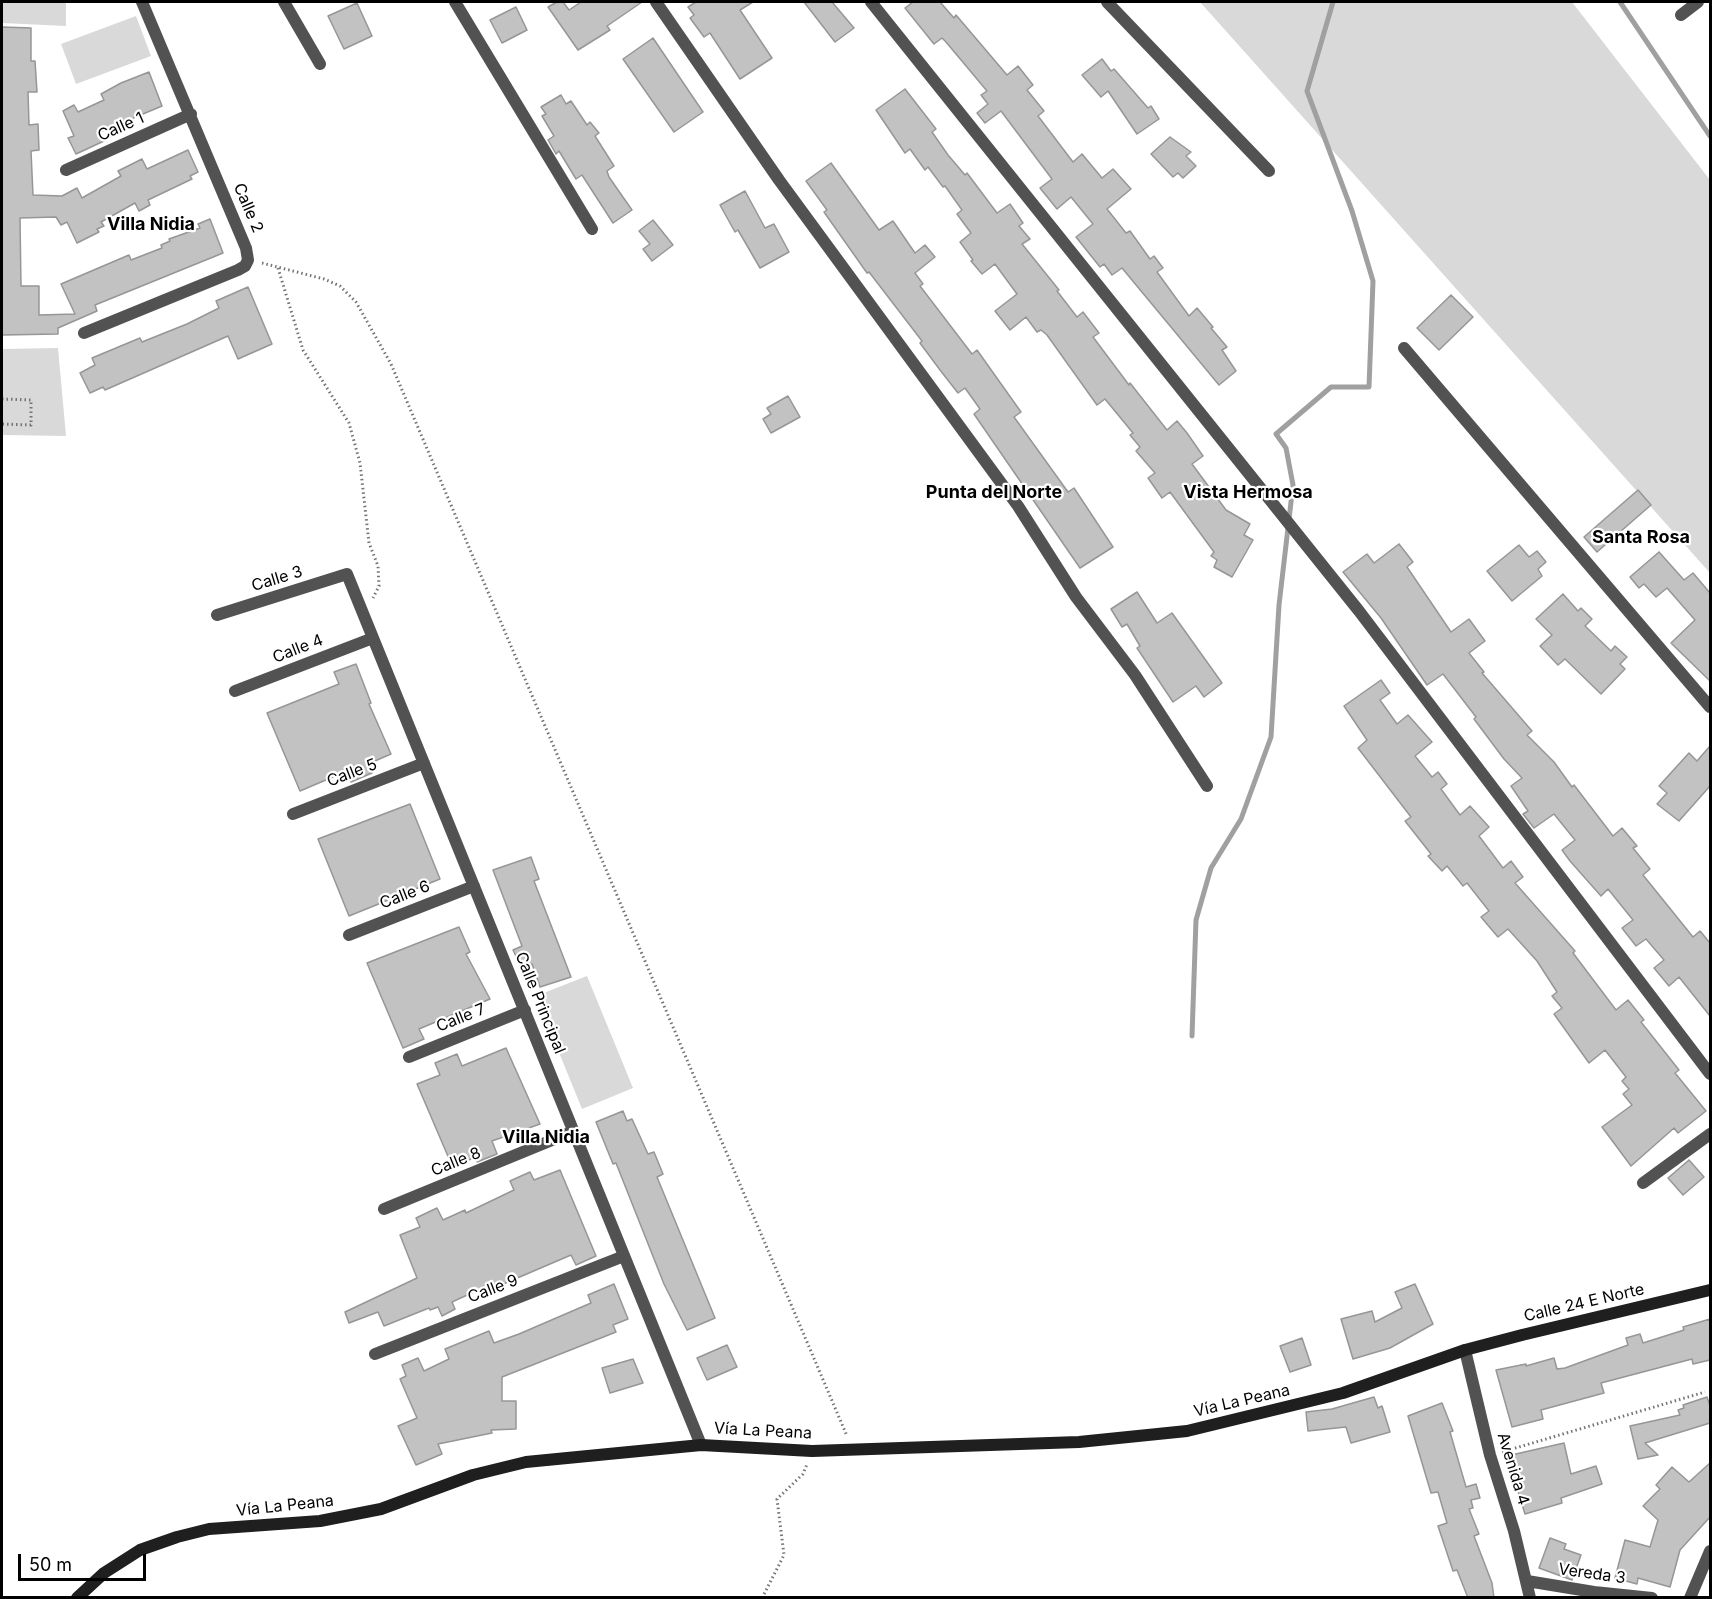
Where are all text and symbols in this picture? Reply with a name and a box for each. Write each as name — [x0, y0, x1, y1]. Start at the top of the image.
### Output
street label: Calle 1 — [95, 108, 147, 146]
street label: Calle 2 — [229, 180, 267, 236]
district label: Villa Nidia — [107, 214, 195, 236]
district label: Punta del Norte — [926, 482, 1062, 504]
district label: Vista Hermosa — [1183, 482, 1313, 504]
district label: Santa Rosa — [1592, 527, 1690, 549]
street label: Calle 3 — [249, 562, 305, 596]
street label: Calle 4 — [270, 631, 326, 667]
street label: Calle 5 — [324, 755, 380, 791]
street label: Calle 6 — [377, 877, 433, 913]
street label: Calle Principal — [511, 949, 569, 1057]
street label: Calle 7 — [434, 999, 488, 1037]
district label: Villa Nidia — [502, 1127, 590, 1149]
street label: Calle 8 — [428, 1143, 484, 1181]
street label: Calle 9 — [465, 1271, 521, 1307]
street label: Calle 24 E Norte — [1522, 1280, 1646, 1326]
street label: Vía La Peana — [1192, 1381, 1292, 1421]
street label: Vía La Peana — [714, 1419, 812, 1443]
street label: Avenida 4 — [1493, 1430, 1533, 1508]
street label: Vía La Peana — [235, 1491, 335, 1521]
scale bar — [21, 1542, 148, 1580]
text: 50 m — [29, 1554, 72, 1575]
street label: Vereda 3 — [1557, 1560, 1627, 1588]

